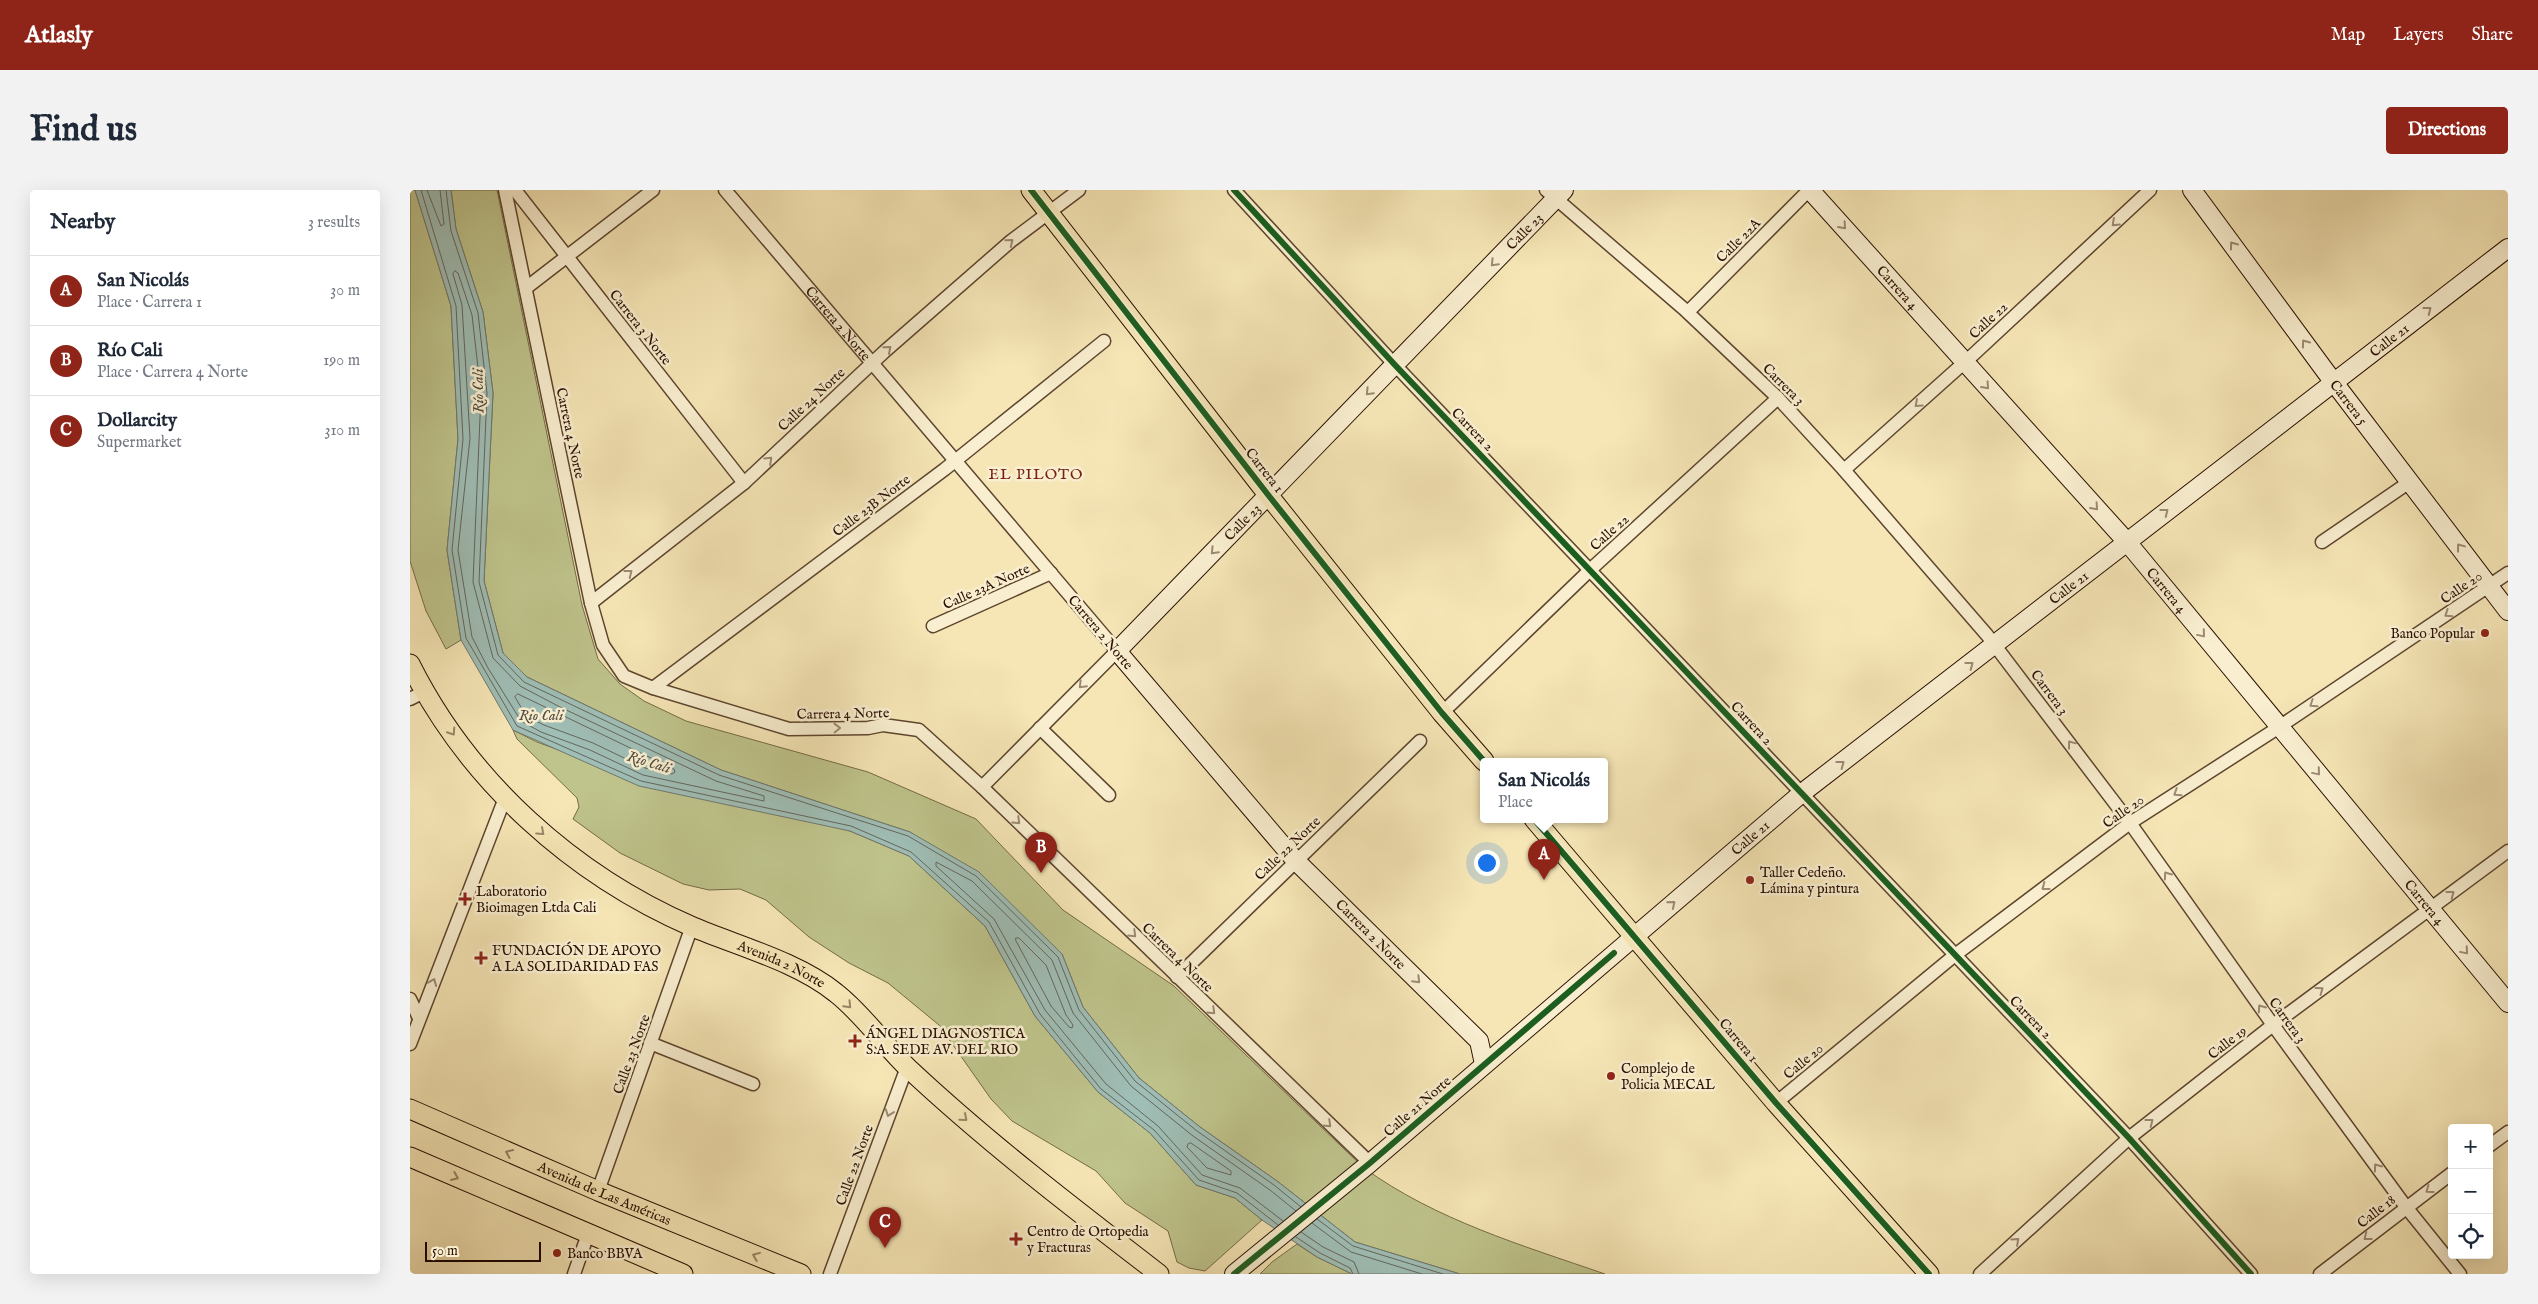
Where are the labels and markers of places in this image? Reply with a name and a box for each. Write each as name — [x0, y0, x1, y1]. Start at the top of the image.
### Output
place label: Banco Popular — [2390, 625, 2475, 643]
marker: Banco Popular — [2479, 627, 2491, 639]
pin: B — [1025, 832, 1057, 873]
pin: A — [1528, 839, 1560, 880]
place label: Taller Cedeño. Lámina y pintura — [1760, 864, 1860, 898]
marker: Taller Cedeño. Lámina y pintura — [1744, 874, 1756, 886]
place label: Laboratorio Bioimagen Ltda Cali — [476, 883, 597, 917]
marker: Laboratorio Bioimagen Ltda Cali — [458, 892, 472, 906]
place label: FUNDACIÓN DE APOYO A LA SOLIDARIDAD FAS — [491, 941, 662, 976]
marker: FUNDACIÓN DE APOYO A LA SOLIDARIDAD FAS — [474, 951, 488, 965]
place label: ÁNGEL DIAGNOSTICA S.A. SEDE AV. DEL RIO — [865, 1024, 1025, 1059]
marker: ÁNGEL DIAGNOSTICA S.A. SEDE AV. DEL RIO — [848, 1034, 862, 1048]
place label: Complejo de Policia MECAL — [1621, 1060, 1715, 1094]
marker: Complejo de Policia MECAL — [1605, 1070, 1617, 1082]
pin: C — [869, 1207, 901, 1248]
place label: Centro de Ortopedia y Fracturas — [1026, 1223, 1150, 1257]
marker: Centro de Ortopedia y Fracturas — [1009, 1232, 1023, 1246]
place label: Banco BBVA — [567, 1245, 643, 1263]
marker: Banco BBVA — [551, 1247, 563, 1259]

